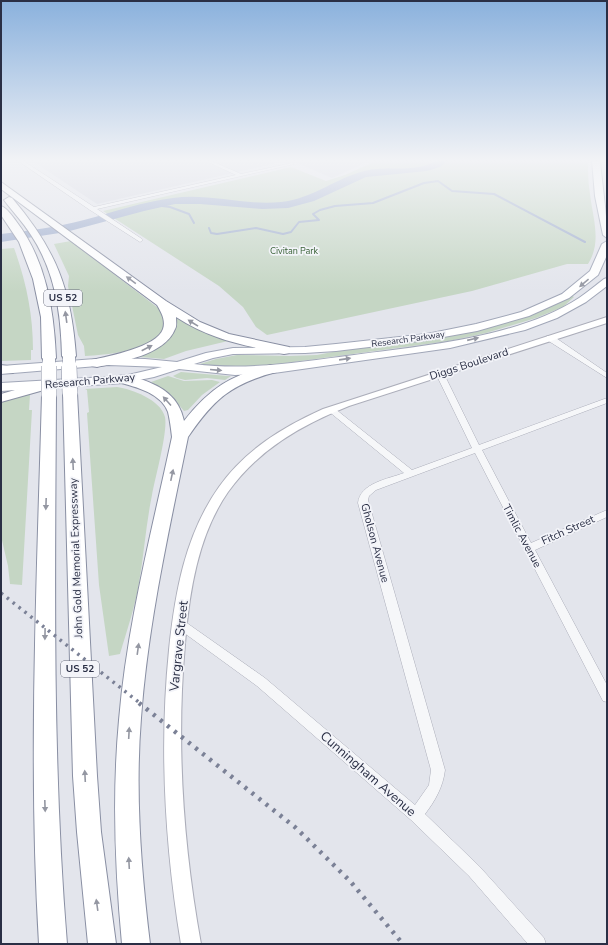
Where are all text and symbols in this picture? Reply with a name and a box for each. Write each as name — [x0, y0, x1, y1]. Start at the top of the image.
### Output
park label: Civitan Park — [270, 245, 319, 257]
one-way arrow — [125, 276, 136, 284]
one-way arrow — [578, 278, 589, 287]
road number: US 52 — [44, 290, 82, 306]
one-way arrow — [63, 311, 69, 324]
one-way arrow — [187, 320, 199, 327]
street label: Research Parkway — [371, 328, 446, 350]
one-way arrow — [467, 336, 480, 342]
one-way arrow — [142, 344, 153, 351]
street label: Diggs Boulevard — [428, 344, 510, 384]
one-way arrow — [339, 356, 351, 362]
one-way arrow — [210, 367, 222, 373]
street label: Research Parkway — [44, 370, 136, 392]
one-way arrow — [163, 396, 172, 406]
one-way arrow — [69, 458, 76, 470]
one-way arrow — [169, 469, 175, 481]
street label: John Gold Memorial Expressway — [66, 477, 86, 639]
one-way arrow — [43, 498, 49, 511]
street label: Gholson Avenue — [357, 502, 393, 584]
street label: Timlic Avenue — [499, 502, 545, 570]
street label: Fitch Street — [539, 512, 597, 548]
street label: Vargrave Street — [165, 599, 193, 693]
one-way arrow — [42, 628, 48, 641]
one-way arrow — [135, 643, 141, 655]
road number: US 52 — [61, 661, 99, 677]
one-way arrow — [126, 726, 132, 739]
street label: Cunningham Avenue — [316, 727, 420, 821]
one-way arrow — [81, 770, 88, 782]
one-way arrow — [41, 800, 48, 812]
one-way arrow — [126, 857, 133, 869]
one-way arrow — [94, 899, 100, 911]

